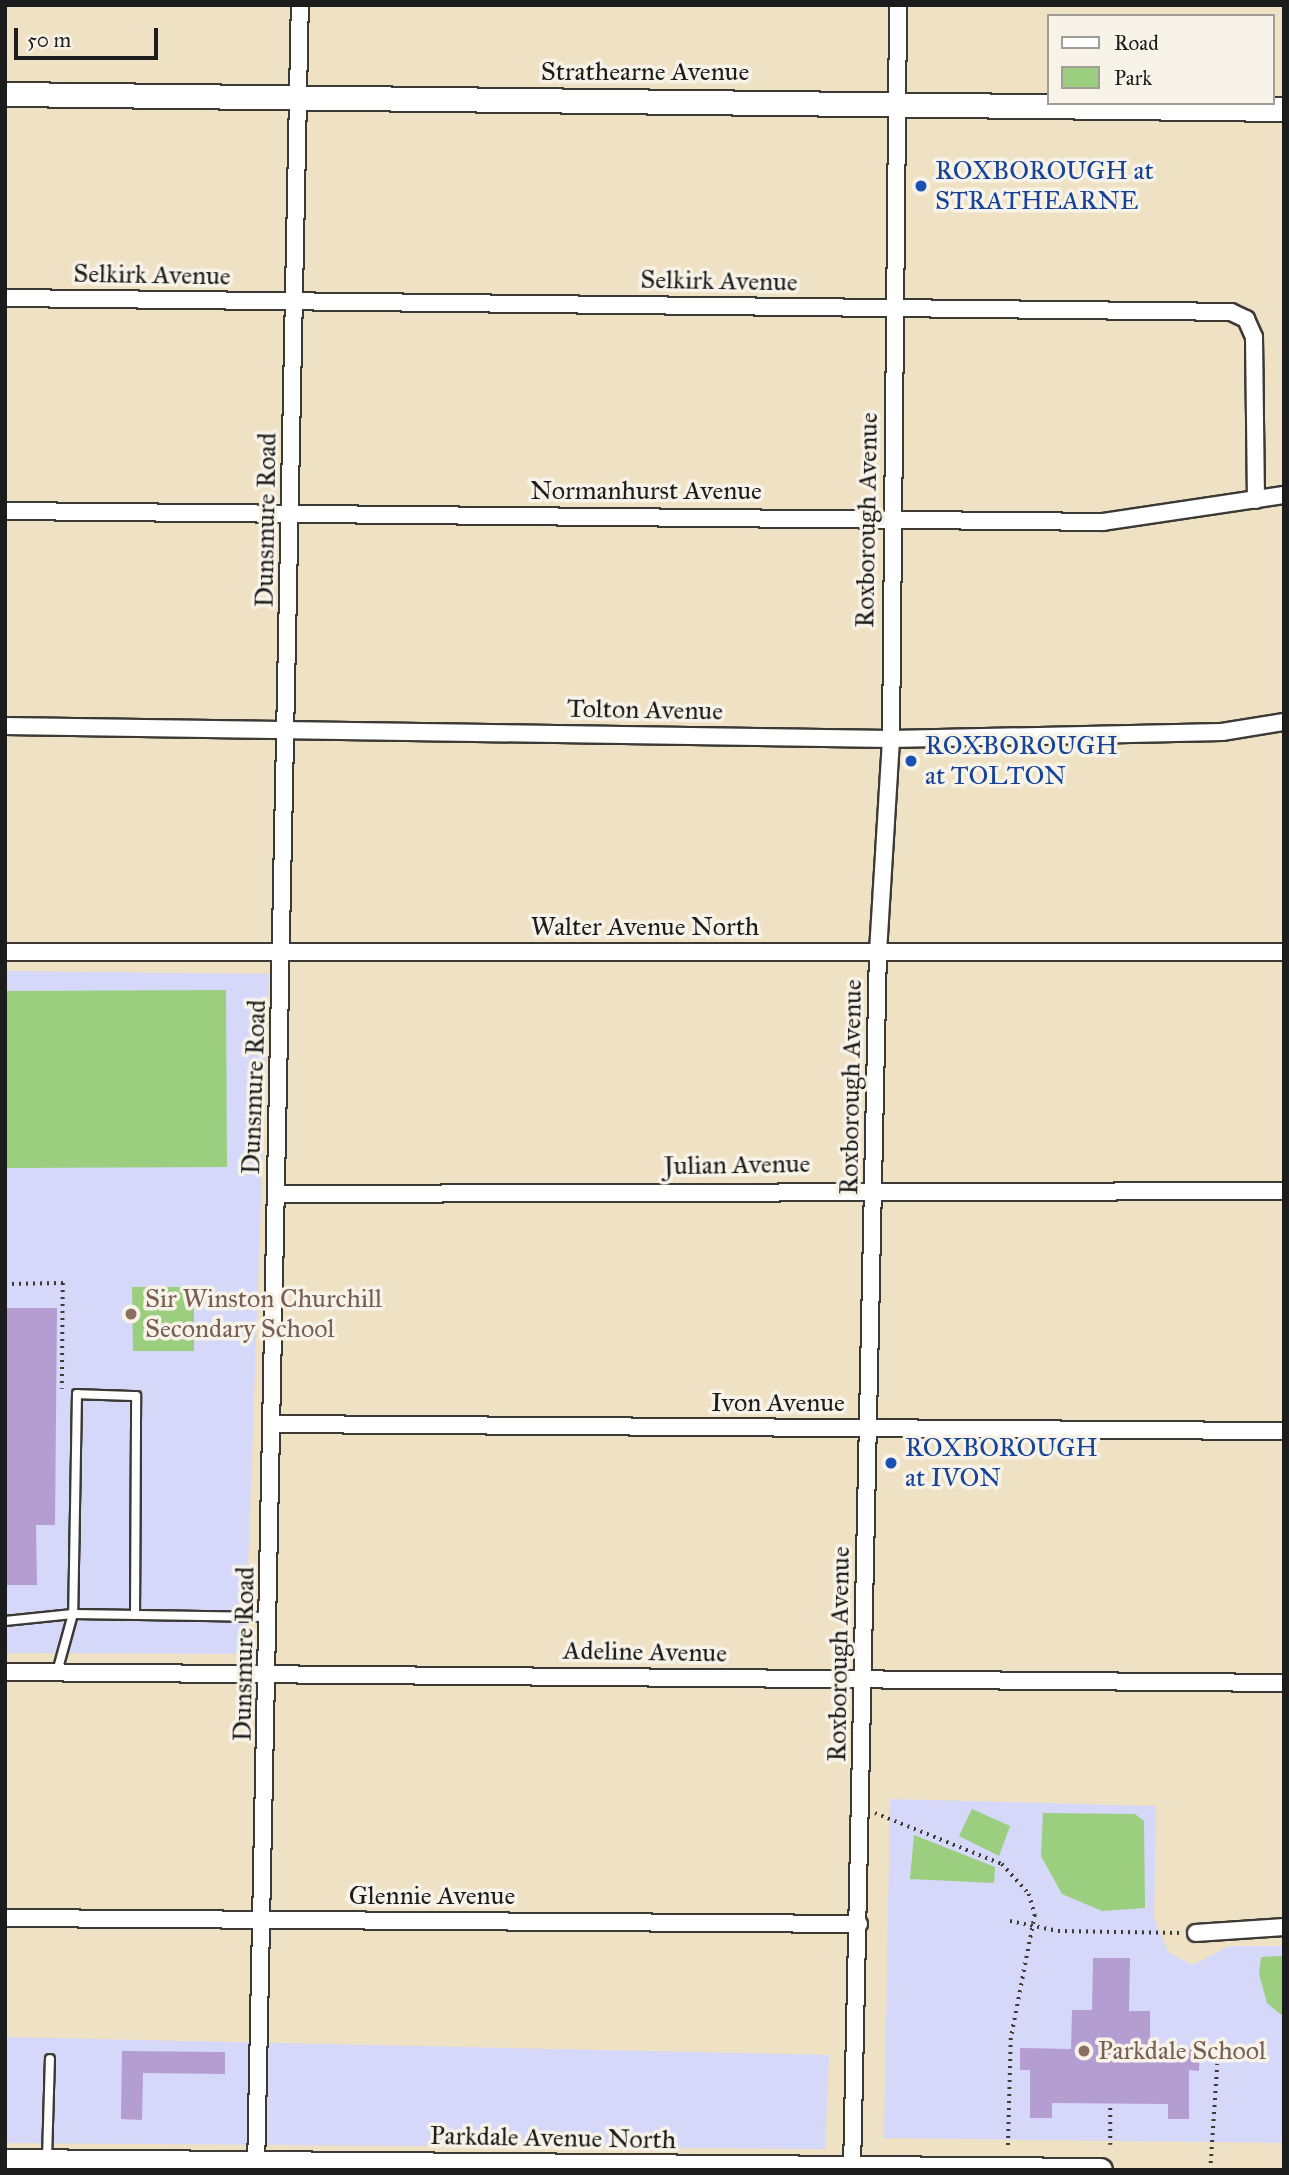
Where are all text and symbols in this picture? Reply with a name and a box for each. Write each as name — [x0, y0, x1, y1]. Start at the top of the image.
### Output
scale bar — [18, 14, 161, 58]
legend — [1048, 14, 1275, 105]
text: 50 m — [27, 27, 71, 53]
text: Road — [1114, 30, 1159, 56]
street label: Strathearne Avenue — [541, 56, 749, 88]
text: Park — [1114, 65, 1152, 91]
place label: ROXBOROUGH at STRATHEARNE — [935, 155, 1154, 216]
marker: ROXBOROUGH at STRATHEARNE — [913, 178, 929, 194]
street label: Selkirk Avenue — [73, 258, 231, 292]
street label: Selkirk Avenue — [640, 264, 798, 298]
street label: Roxborough Avenue — [850, 412, 884, 628]
street label: Dunsmure Road — [249, 432, 283, 608]
street label: Normanhurst Avenue — [530, 475, 762, 507]
street label: Tolton Avenue — [567, 693, 723, 727]
place label: ROXBOROUGH at TOLTON — [925, 730, 1118, 792]
marker: ROXBOROUGH at TOLTON — [903, 753, 919, 769]
street label: Walter Avenue North — [531, 911, 759, 943]
street label: Roxborough Avenue — [834, 979, 868, 1195]
street label: Dunsmure Road — [235, 999, 273, 1175]
street label: Julian Avenue — [663, 1148, 811, 1182]
place label: Sir Winston Churchill Secondary School — [145, 1283, 382, 1344]
marker: Sir Winston Churchill Secondary School — [123, 1306, 139, 1322]
street label: Ivon Avenue — [711, 1387, 845, 1419]
place label: ROXBOROUGH at IVON — [905, 1432, 1098, 1494]
marker: ROXBOROUGH at IVON — [883, 1455, 899, 1471]
street label: Roxborough Avenue — [822, 1546, 856, 1762]
street label: Dunsmure Road — [227, 1566, 261, 1742]
street label: Adeline Avenue — [563, 1635, 727, 1669]
street label: Glennie Avenue — [349, 1880, 515, 1912]
place label: Parkdale School — [1098, 2035, 1266, 2067]
marker: Parkdale School — [1076, 2043, 1092, 2059]
street label: Parkdale Avenue North — [430, 2120, 676, 2156]

